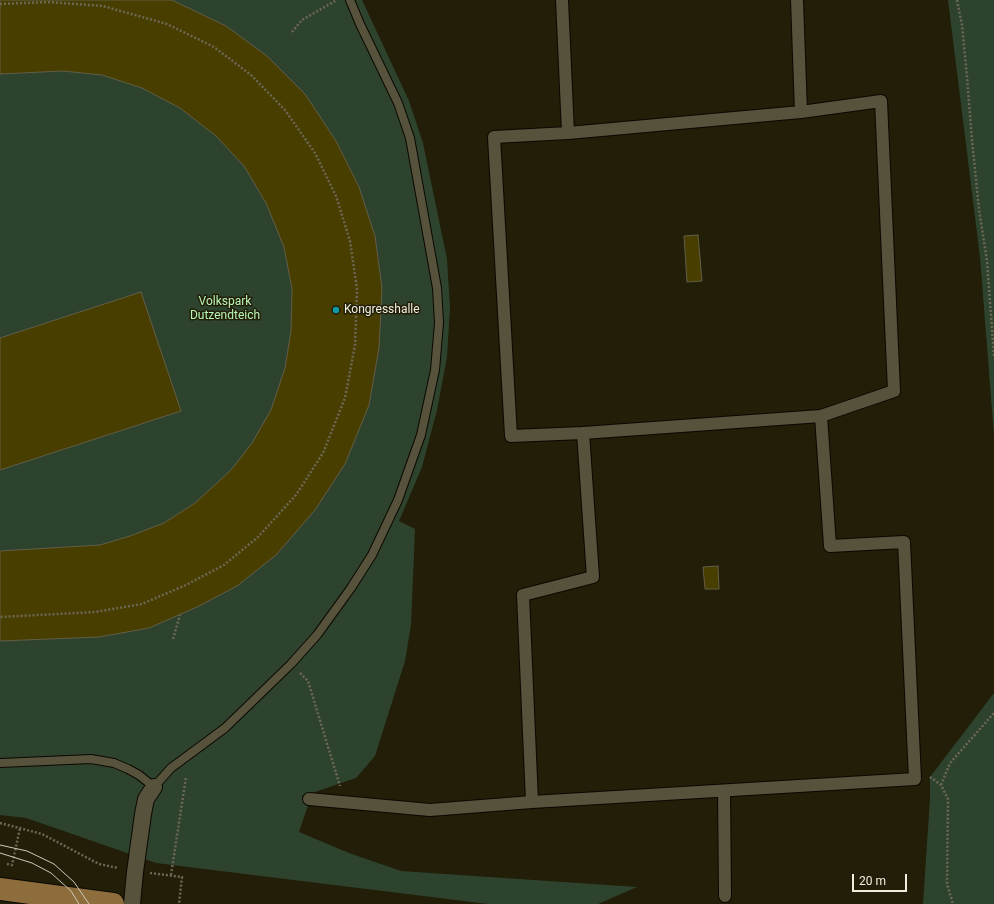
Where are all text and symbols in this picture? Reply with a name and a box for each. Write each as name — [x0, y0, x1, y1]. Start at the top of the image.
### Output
park label: Volkspark Dutzendteich — [190, 295, 260, 323]
place label: Kongresshalle — [344, 303, 420, 317]
marker: Kongresshalle — [331, 305, 341, 315]
scale bar — [854, 866, 909, 892]
text: 20 m — [859, 874, 886, 888]

